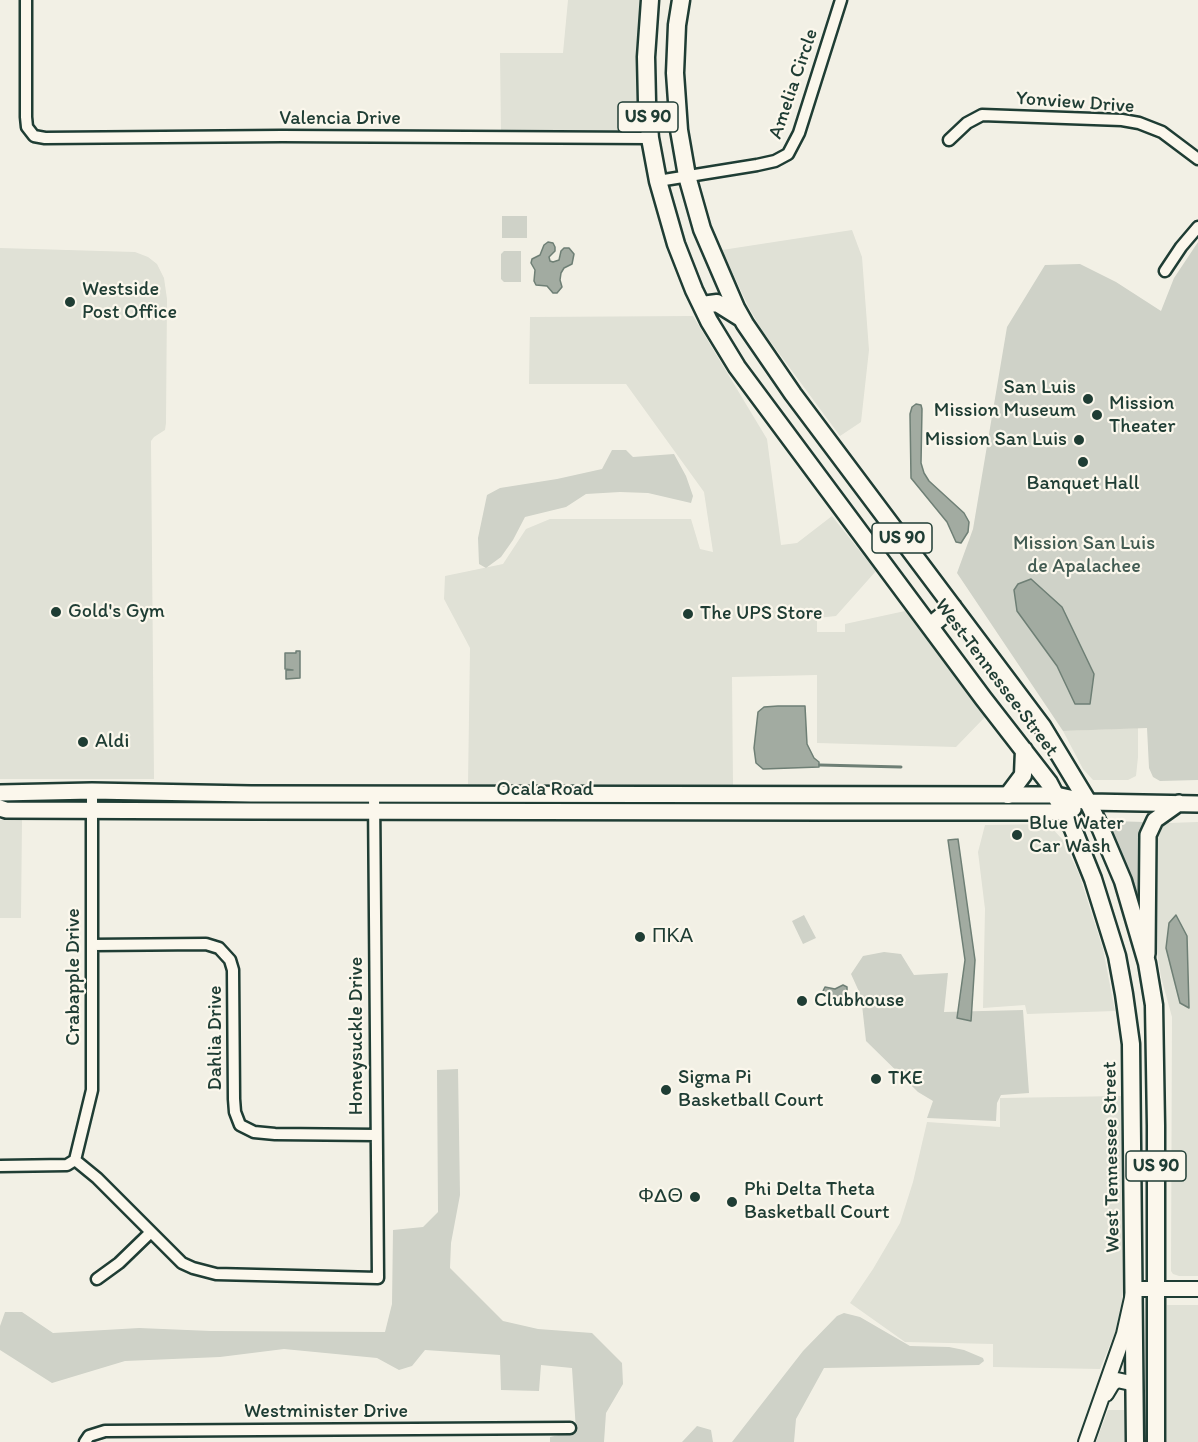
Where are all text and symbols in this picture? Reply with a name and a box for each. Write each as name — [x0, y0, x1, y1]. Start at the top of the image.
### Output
street label: Amelia Circle — [764, 26, 824, 142]
street label: Yonview Drive — [1015, 87, 1135, 119]
road number: US 90 — [618, 102, 678, 132]
street label: Valencia Drive — [279, 107, 401, 131]
place label: Westside Post Office — [82, 278, 177, 325]
marker: Westside Post Office — [63, 295, 77, 309]
place label: San Luis Mission Museum — [934, 376, 1076, 423]
marker: San Luis Mission Museum — [1081, 392, 1095, 406]
place label: Mission Theater — [1109, 392, 1175, 439]
marker: Mission Theater — [1090, 408, 1104, 422]
place label: Mission San Luis — [925, 428, 1067, 452]
marker: Mission San Luis — [1072, 433, 1086, 447]
marker: Banquet Hall — [1076, 455, 1090, 469]
place label: Banquet Hall — [1026, 472, 1140, 496]
road number: US 90 — [872, 523, 932, 553]
park label: Mission San Luis de Apalachee — [1013, 532, 1155, 579]
street label: West Tennessee Street — [929, 594, 1063, 762]
place label: Gold's Gym — [68, 600, 165, 624]
place label: The UPS Store — [700, 602, 822, 626]
marker: Gold's Gym — [49, 605, 63, 619]
marker: The UPS Store — [681, 607, 695, 621]
place label: Aldi — [95, 730, 129, 754]
marker: Aldi — [76, 735, 90, 749]
street label: Ocala Road — [496, 778, 594, 802]
place label: Blue Water Car Wash — [1029, 812, 1124, 859]
marker: Blue Water Car Wash — [1010, 828, 1024, 842]
street label: Crabapple Drive — [62, 908, 86, 1046]
place label: ΠΚΑ — [652, 925, 693, 949]
marker: ΠΚΑ — [633, 930, 647, 944]
street label: Honeysuckle Drive — [345, 957, 369, 1115]
street label: Dahlia Drive — [204, 985, 228, 1091]
place label: Clubhouse — [814, 989, 904, 1013]
marker: Clubhouse — [795, 994, 809, 1008]
street label: West Tennessee Street — [1098, 1061, 1126, 1253]
place label: Sigma Pi Basketball Court — [678, 1066, 823, 1113]
place label: TKE — [888, 1067, 923, 1091]
marker: TKE — [869, 1072, 883, 1086]
marker: Sigma Pi Basketball Court — [659, 1083, 673, 1097]
road number: US 90 — [1126, 1151, 1186, 1181]
place label: Phi Delta Theta Basketball Court — [744, 1178, 889, 1225]
place label: ΦΔΘ — [638, 1185, 683, 1209]
marker: ΦΔΘ — [688, 1190, 702, 1204]
marker: Phi Delta Theta Basketball Court — [725, 1195, 739, 1209]
street label: Westminister Drive — [244, 1400, 408, 1424]

